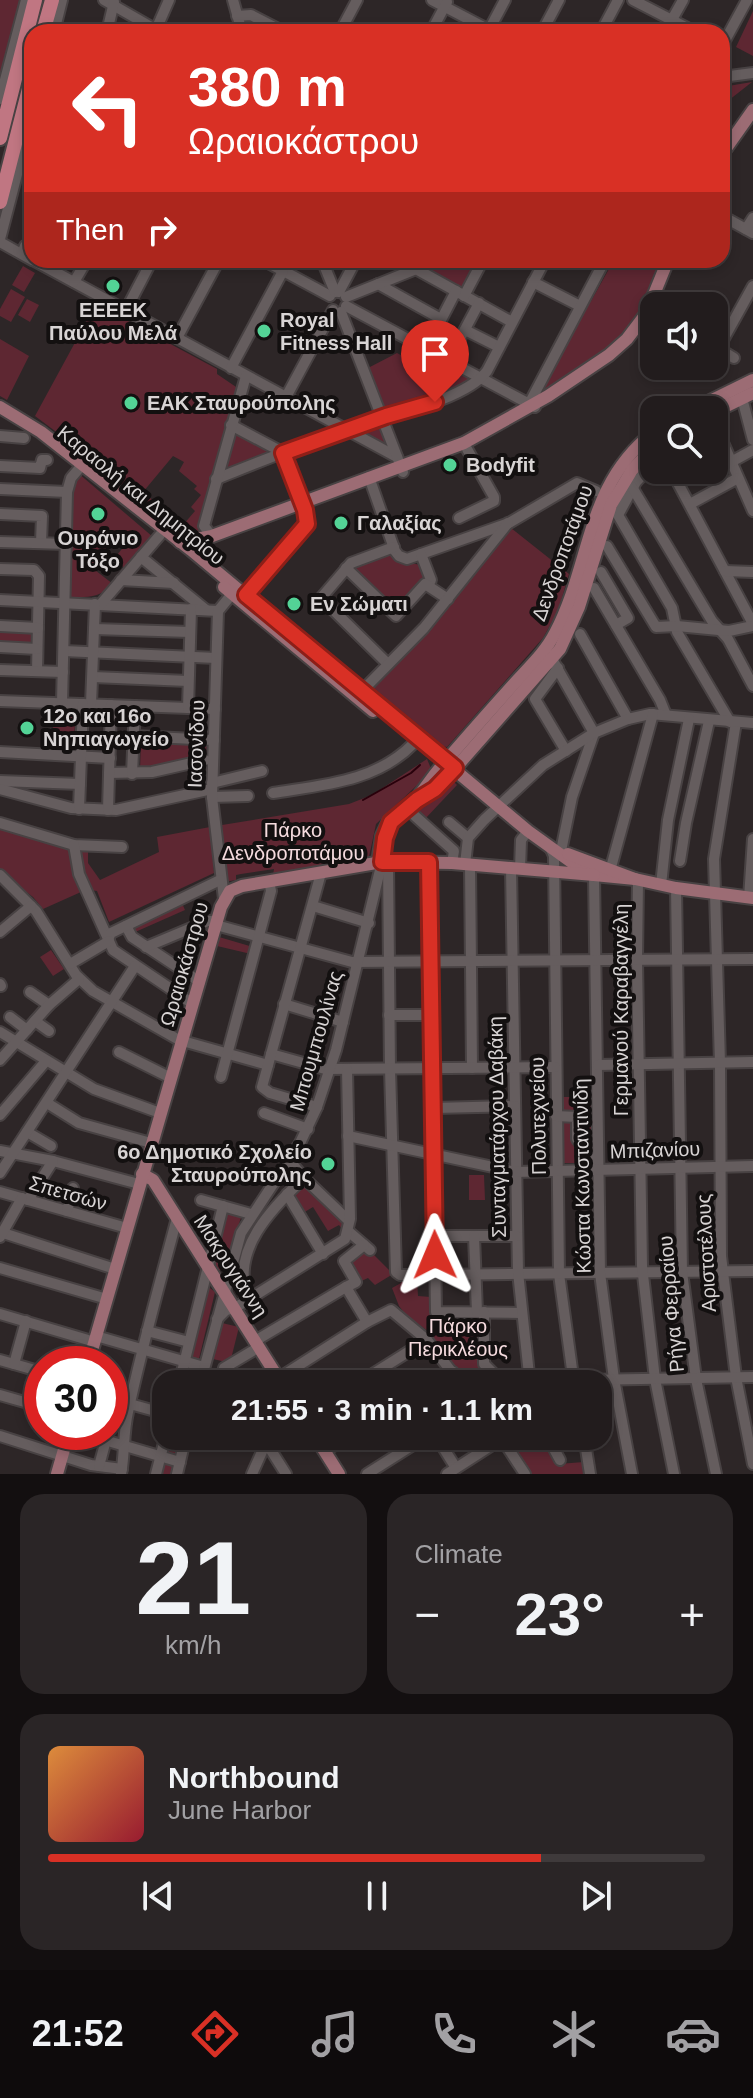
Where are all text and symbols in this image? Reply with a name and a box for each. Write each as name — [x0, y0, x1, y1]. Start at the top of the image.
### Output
text: 380 m — [188, 55, 347, 118]
icon: left — [56, 56, 160, 160]
text: Ωραιοκάστρου — [188, 121, 419, 162]
icon: right — [140, 208, 184, 252]
text: Then — [56, 213, 124, 246]
marker: ΕΕΕΕΚ Παύλου Μελά — [104, 277, 122, 295]
map controls — [640, 292, 728, 484]
button: sound — [640, 292, 728, 380]
place label: ΕΕΕΕΚ Παύλου Μελά — [49, 299, 178, 344]
place label: Royal Fitness Hall — [280, 309, 392, 354]
pin — [401, 320, 469, 402]
marker: Royal Fitness Hall — [255, 322, 273, 340]
icon: arrive — [413, 332, 457, 376]
place label: EAK Σταυρούπολης — [147, 392, 336, 414]
marker: EAK Σταυρούπολης — [122, 394, 140, 412]
button: search — [640, 396, 728, 484]
street label: Καραολή και Δημητρίου — [53, 421, 229, 569]
place label: Bodyfit — [466, 454, 535, 476]
marker: Bodyfit — [441, 456, 459, 474]
street label: Δενδροποτάμου — [527, 482, 597, 624]
marker: Ουράνιο Τόξο — [89, 505, 107, 523]
place label: Γαλαξίας — [357, 512, 442, 534]
marker: Γαλαξίας — [332, 514, 350, 532]
place label: Ουράνιο Τόξο — [58, 527, 138, 572]
place label: Εν Σώματι — [310, 593, 408, 615]
marker: Εν Σώματι — [285, 595, 303, 613]
street label: Ιασονίδου — [183, 700, 209, 788]
place label: 12ο και 16ο Νηπιαγωγείο — [43, 705, 169, 750]
marker: 12ο και 16ο Νηπιαγωγείο — [18, 719, 36, 737]
park label: Πάρκο Δενδροποτάμου — [222, 819, 364, 864]
street label: Ωραιοκάστρου — [156, 899, 212, 1029]
street label: Γερμανού Καραβαγγέλη — [610, 904, 632, 1116]
street label: Μπουμπουλίνας — [285, 968, 347, 1114]
street label: Συνταγματάρχου Δαβάκη — [484, 1016, 510, 1238]
street label: Πολυτεχνείου — [526, 1057, 550, 1175]
street label: Κώστα Κωνσταντινίδη — [569, 1078, 595, 1274]
street label: Μπιζανίου — [609, 1137, 701, 1163]
place label: 6ο Δημοτικό Σχολείο Σταυρούπολης — [117, 1141, 312, 1186]
marker: 6ο Δημοτικό Σχολείο Σταυρούπολης — [319, 1155, 337, 1173]
street label: Σπετσών — [27, 1171, 109, 1215]
street label: Αριστοτέλους — [692, 1193, 720, 1313]
street label: Μακρυγιάννη — [190, 1211, 272, 1321]
position arrow — [393, 1213, 477, 1297]
street label: Ρήγα Φερραίου — [654, 1235, 688, 1373]
park label: Πάρκο Περικλέους — [408, 1315, 508, 1360]
speed limit sign: 30 — [24, 1346, 128, 1450]
text: 21:55 · 3 min · 1.1 km — [231, 1393, 533, 1426]
text: 21 — [135, 1520, 251, 1636]
text: Climate — [415, 1539, 503, 1569]
text: 23° — [514, 1581, 605, 1648]
text: − — [415, 1590, 440, 1639]
text: + — [679, 1590, 705, 1639]
text: km/h — [165, 1630, 221, 1660]
text: Northbound — [168, 1761, 340, 1794]
text: June Harbor — [168, 1795, 311, 1825]
icon: previous — [136, 1874, 180, 1918]
icon: pause — [355, 1874, 399, 1918]
icon: next — [574, 1874, 618, 1918]
icon: directions — [187, 2006, 243, 2062]
icon: music — [307, 2006, 363, 2062]
icon: phone — [426, 2006, 482, 2062]
icon: climate — [546, 2006, 602, 2062]
icon: car — [665, 2006, 721, 2062]
text: 21:52 — [32, 2013, 124, 2054]

